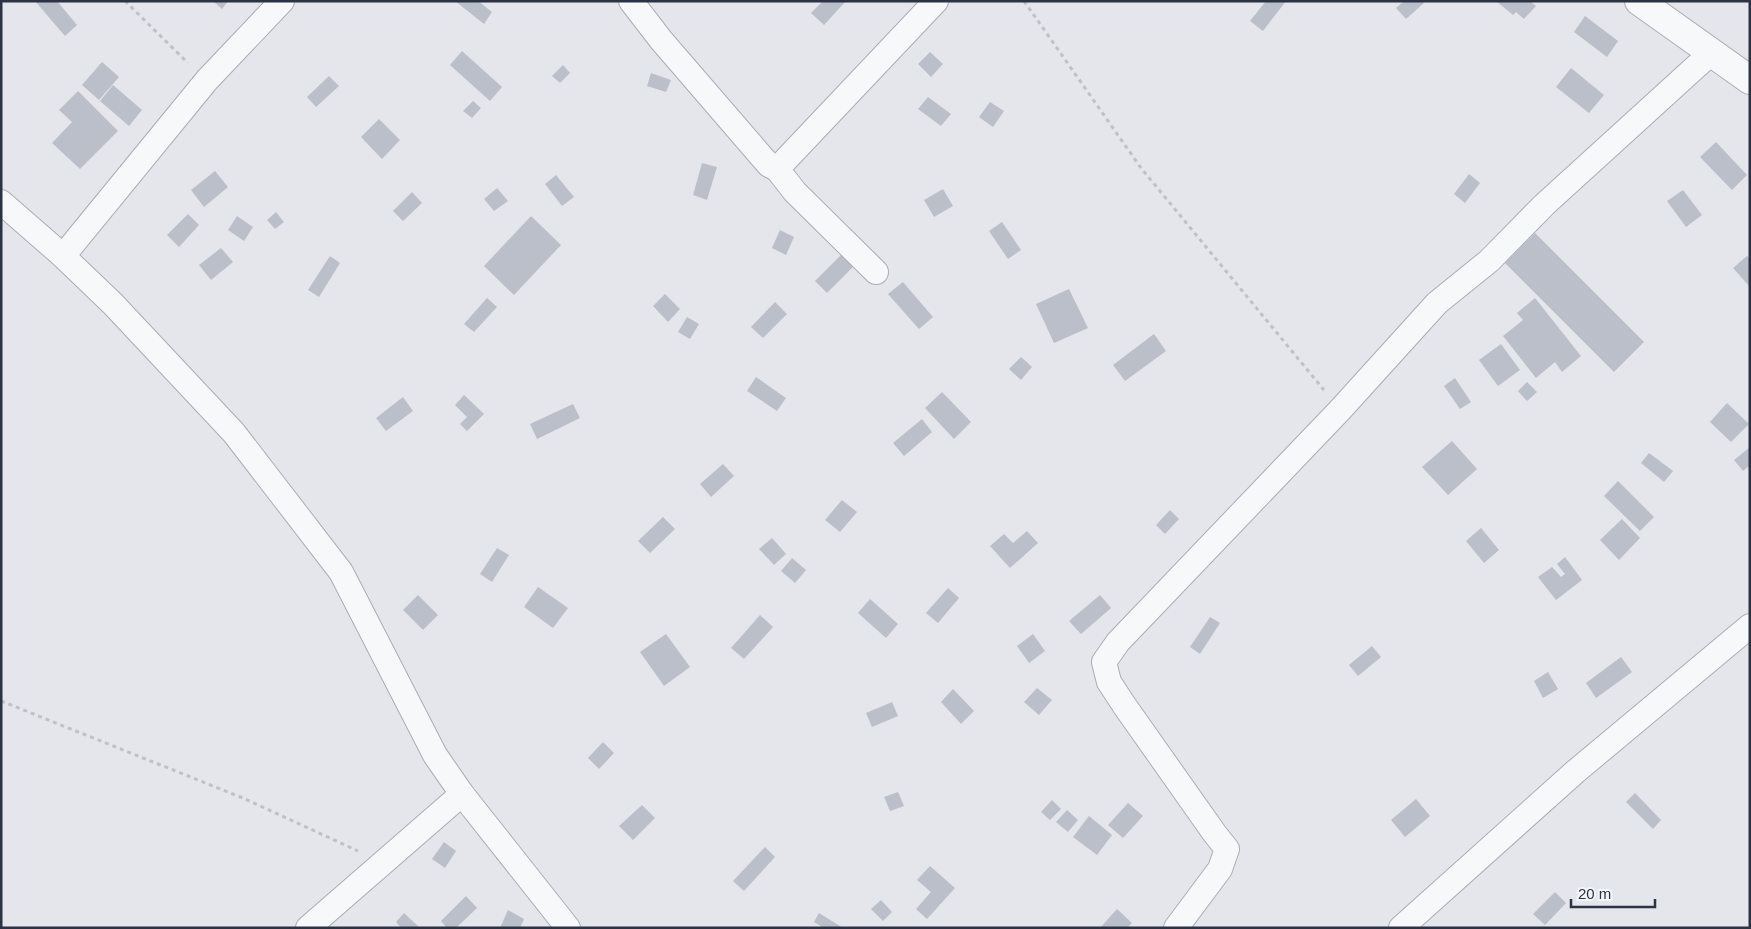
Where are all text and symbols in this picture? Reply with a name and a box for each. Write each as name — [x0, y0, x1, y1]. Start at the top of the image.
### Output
scale bar — [1571, 876, 1655, 908]
text: 20 m — [1578, 885, 1611, 902]

